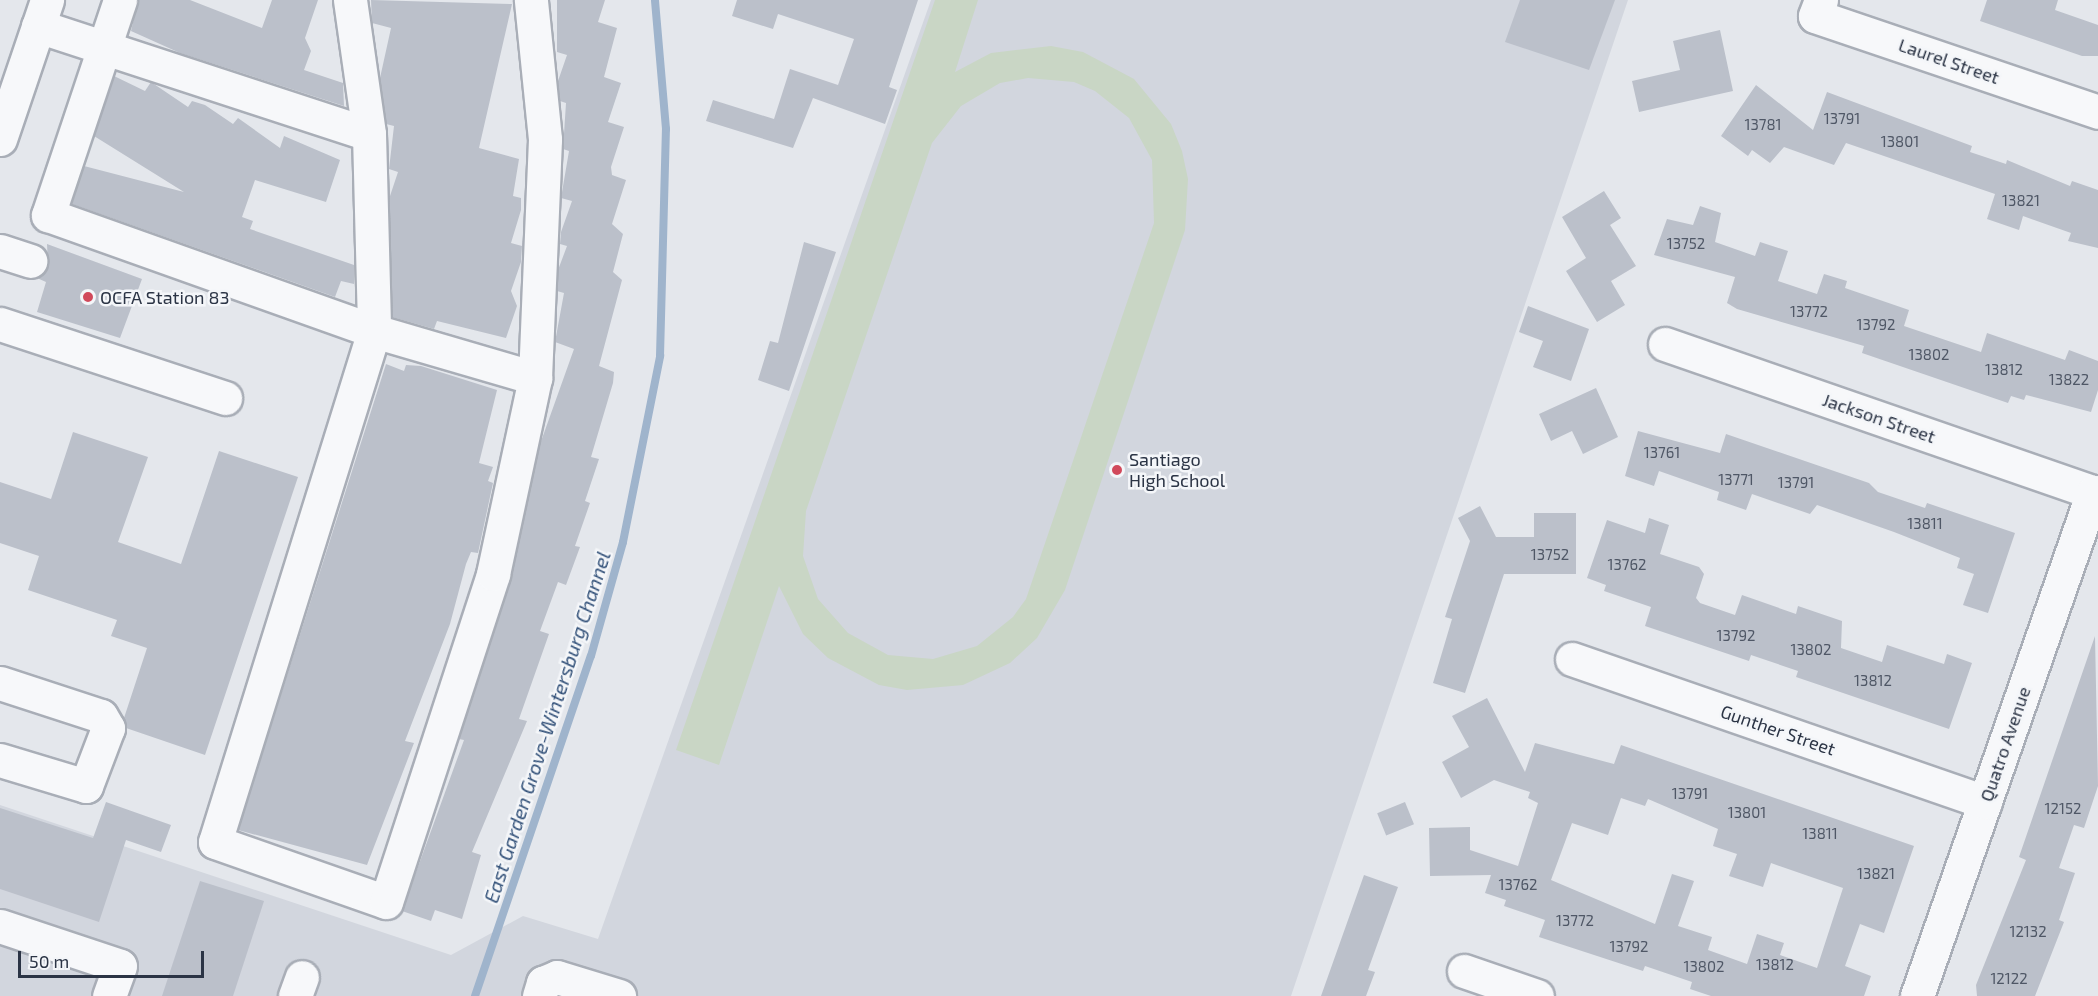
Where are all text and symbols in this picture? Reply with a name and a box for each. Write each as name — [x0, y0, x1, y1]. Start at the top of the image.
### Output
street label: Laurel Street — [1896, 34, 2002, 88]
house number: 13791 — [1824, 110, 1860, 128]
house number: 13781 — [1744, 116, 1782, 134]
house number: 13801 — [1881, 133, 1919, 151]
house number: 13821 — [2002, 192, 2040, 210]
house number: 13752 — [1667, 235, 1705, 253]
place label: OCFA Station 83 — [100, 286, 230, 308]
marker: OCFA Station 83 — [81, 290, 95, 304]
house number: 13772 — [1790, 303, 1828, 321]
house number: 13792 — [1857, 316, 1895, 334]
house number: 13802 — [1909, 346, 1949, 364]
house number: 13812 — [1985, 361, 2023, 379]
house number: 13822 — [2049, 371, 2089, 389]
street label: Jackson Street — [1820, 389, 1938, 447]
house number: 13761 — [1644, 444, 1680, 462]
place label: Santiago High School — [1129, 449, 1225, 492]
marker: Santiago High School — [1110, 463, 1124, 477]
house number: 13771 — [1718, 471, 1754, 489]
house number: 13791 — [1778, 474, 1814, 492]
house number: 13811 — [1907, 515, 1943, 533]
house number: 13752 — [1531, 546, 1569, 564]
water label: East Garden Grove-Wintersburg Channel — [479, 548, 615, 906]
house number: 13762 — [1608, 556, 1646, 574]
house number: 13792 — [1717, 627, 1755, 645]
house number: 13802 — [1791, 641, 1831, 659]
house number: 13812 — [1854, 672, 1892, 690]
street label: Quatro Avenue — [1975, 683, 2035, 805]
street label: Gunther Street — [1718, 700, 1838, 760]
house number: 13791 — [1672, 785, 1708, 803]
house number: 12152 — [2045, 800, 2081, 818]
house number: 13801 — [1728, 804, 1766, 822]
house number: 13811 — [1802, 825, 1838, 843]
house number: 13821 — [1857, 865, 1895, 883]
house number: 13762 — [1499, 876, 1537, 894]
house number: 13772 — [1556, 912, 1594, 930]
house number: 12132 — [2009, 923, 2047, 941]
house number: 13792 — [1610, 938, 1648, 956]
scale bar — [21, 939, 207, 977]
text: 50 m — [29, 950, 69, 972]
house number: 13812 — [1756, 956, 1794, 974]
house number: 13802 — [1684, 958, 1724, 976]
house number: 12122 — [1990, 970, 2028, 988]

